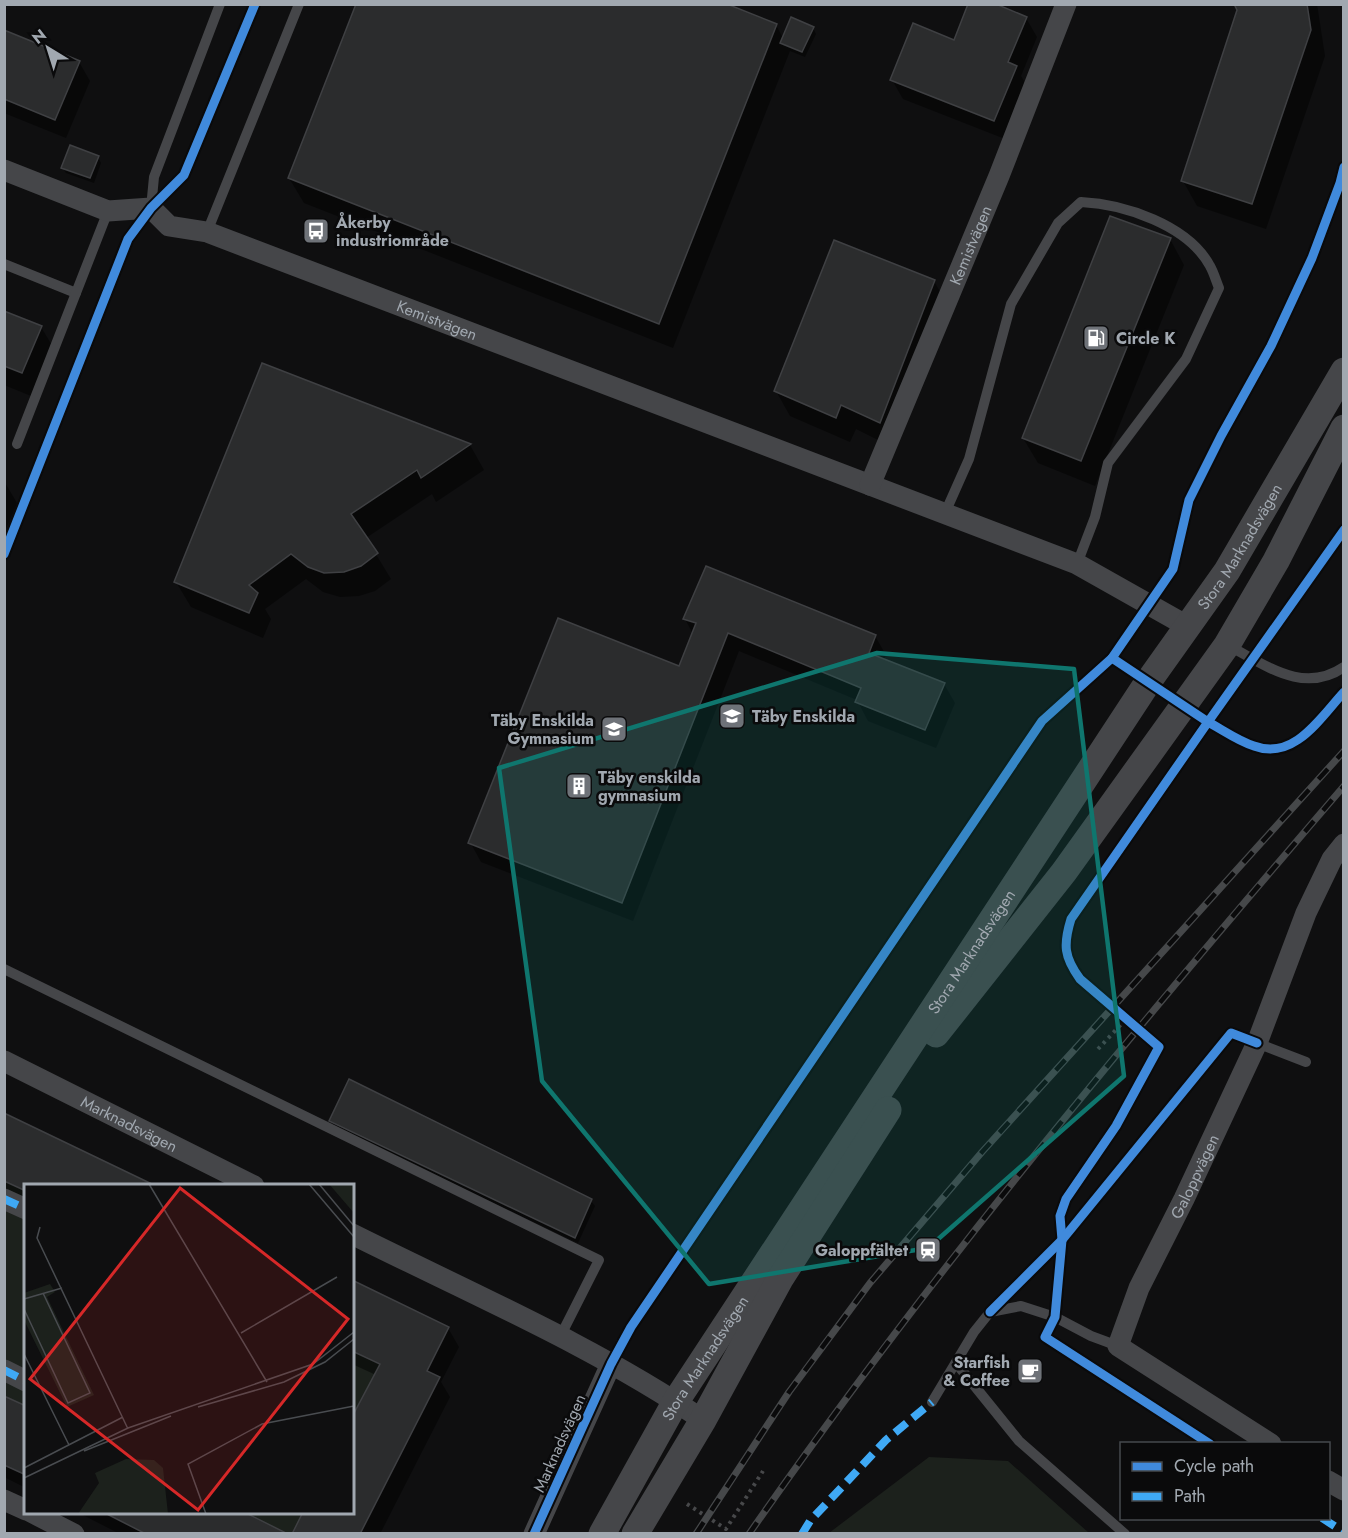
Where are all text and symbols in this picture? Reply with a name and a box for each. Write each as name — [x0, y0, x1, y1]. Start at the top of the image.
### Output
north arrow — [18, 18, 78, 78]
text: N — [27, 24, 51, 50]
street label: Kemistvägen — [944, 202, 997, 289]
place label: Åkerby industriområde — [335, 211, 449, 252]
bus stop icon: Åkerby industriområde — [301, 216, 331, 246]
street label: Kemistvägen — [393, 294, 480, 346]
fuel station icon: Circle K — [1081, 323, 1111, 353]
place label: Circle K — [1116, 327, 1176, 350]
street label: Stora Marknadsvägen — [1192, 479, 1288, 615]
school or university icon: Täby Enskilda — [717, 701, 747, 731]
place label: Täby Enskilda — [752, 705, 855, 728]
place label: Täby Enskilda Gymnasium — [491, 709, 594, 750]
school or university icon: Täby Enskilda Gymnasium — [599, 714, 629, 744]
place label: Täby enskilda gymnasium — [598, 766, 701, 807]
building icon: Täby enskilda gymnasium — [564, 771, 594, 801]
street label: Stora Marknadsvägen — [922, 885, 1021, 1019]
street label: Marknadsvägen — [77, 1090, 181, 1158]
street label: Galoppvägen — [1165, 1131, 1225, 1223]
inset map — [24, 1184, 354, 1514]
station icon: Galoppfältet — [913, 1235, 943, 1265]
place label: Galoppfältet — [815, 1239, 909, 1262]
street label: Stora Marknadsvägen — [656, 1291, 754, 1425]
place label: Starfish & Coffee — [943, 1351, 1010, 1392]
cafe icon: Starfish & Coffee — [1015, 1356, 1045, 1386]
street label: Marknadsvägen — [528, 1390, 591, 1496]
legend — [1120, 1442, 1330, 1520]
text: Cycle path — [1174, 1453, 1254, 1479]
text: Path — [1174, 1483, 1206, 1509]

